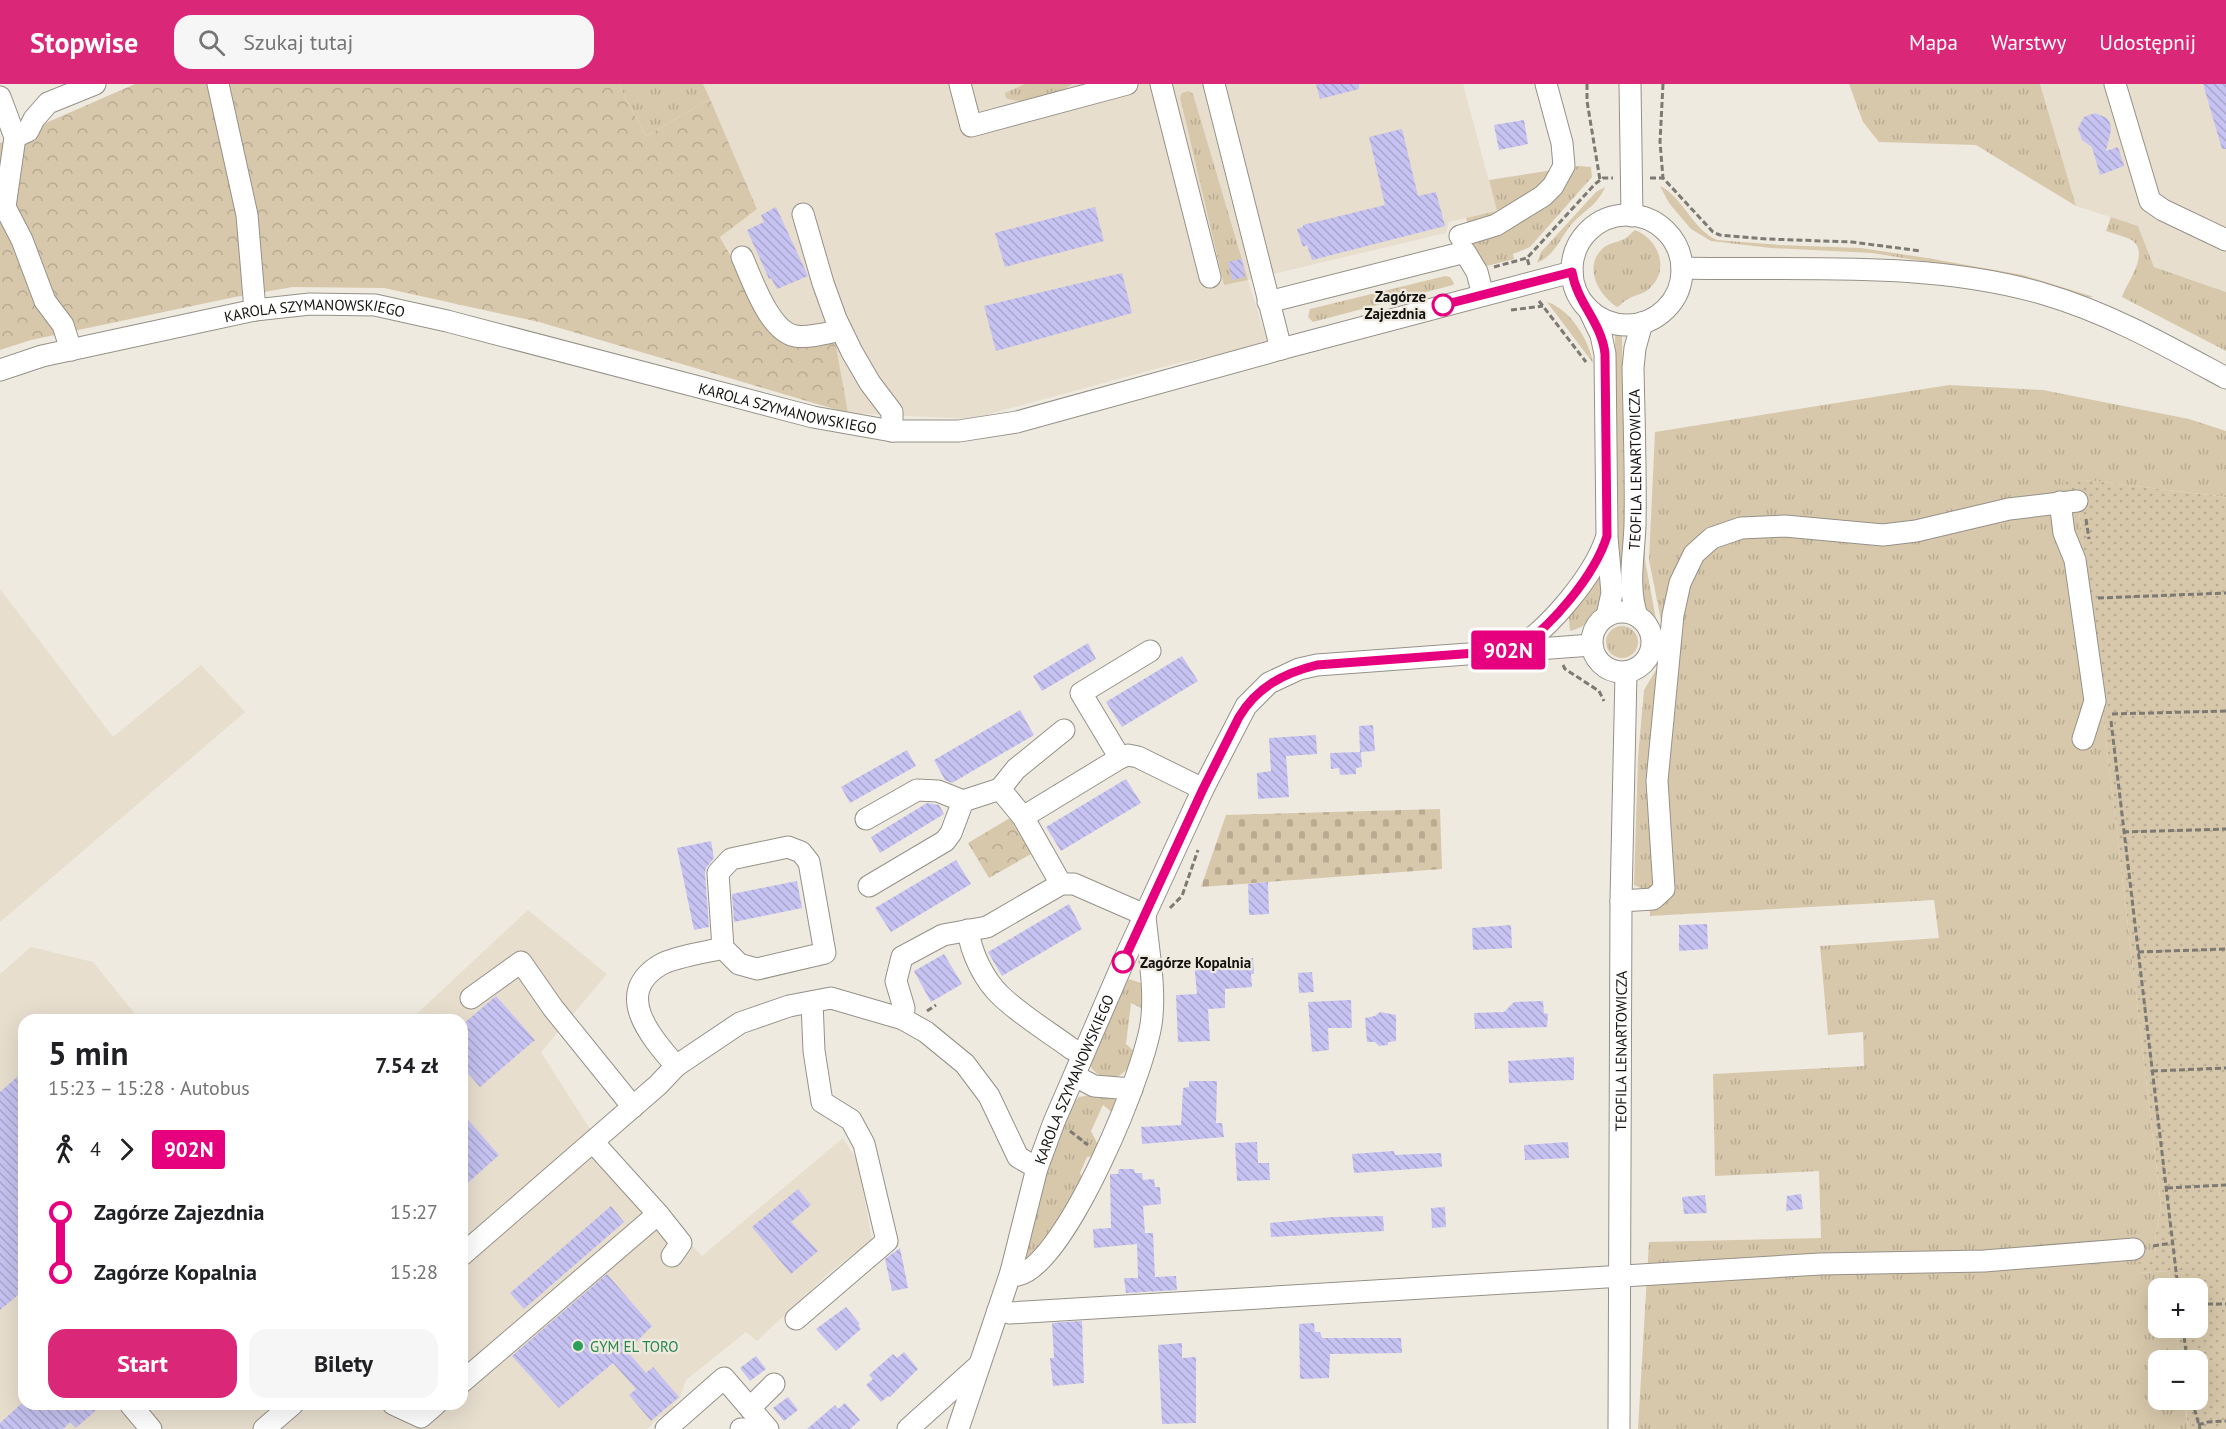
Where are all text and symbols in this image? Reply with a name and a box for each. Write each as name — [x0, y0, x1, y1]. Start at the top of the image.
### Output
search box — [174, 15, 594, 69]
text: Stopwise — [30, 24, 138, 61]
icon: search — [195, 26, 228, 59]
text: Szukaj tutaj — [243, 28, 353, 56]
text: Mapa — [1909, 29, 1958, 56]
text: Warstwy — [1991, 29, 2066, 56]
text: Udostępnij — [2099, 29, 2196, 56]
place label: Zagórze Zajezdnia — [1364, 287, 1426, 323]
street label: KAROLA SZYMANOWSKIEGO — [222, 294, 407, 326]
marker: Zagórze Zajezdnia — [1432, 294, 1454, 316]
street label: KAROLA SZYMANOWSKIEGO — [697, 378, 878, 438]
street label: TEOFILA LENARTOWICZA — [1624, 389, 1645, 551]
line badge: 902N — [1466, 630, 1550, 670]
text: 902N — [1483, 637, 1533, 664]
marker: Zagórze Kopalnia — [1112, 951, 1134, 973]
place label: Zagórze Kopalnia — [1140, 953, 1251, 972]
street label: TEOFILA LENARTOWICZA — [1611, 970, 1630, 1131]
street label: KAROLA SZYMANOWSKIEGO — [1030, 991, 1118, 1167]
text: 5 min — [48, 1031, 129, 1074]
text: 7.54 zł — [375, 1051, 438, 1079]
text: 15:23 – 15:28 · Autobus — [48, 1075, 250, 1101]
icon: walk — [48, 1133, 81, 1166]
icon: forward — [110, 1133, 143, 1166]
text: 4 — [90, 1136, 101, 1162]
text: 902N — [164, 1136, 213, 1163]
text: Zagórze Zajezdnia — [94, 1198, 265, 1226]
text: 15:27 — [390, 1199, 438, 1225]
text: Zagórze Kopalnia — [94, 1258, 257, 1286]
text: 15:28 — [390, 1259, 438, 1285]
map controls — [2148, 1278, 2208, 1410]
button: + — [2148, 1278, 2208, 1338]
button: Start — [48, 1329, 237, 1398]
button: Bilety — [249, 1329, 438, 1398]
place label: GYM EL TORO — [590, 1337, 679, 1356]
marker: GYM EL TORO — [571, 1339, 585, 1353]
button: − — [2148, 1350, 2208, 1410]

